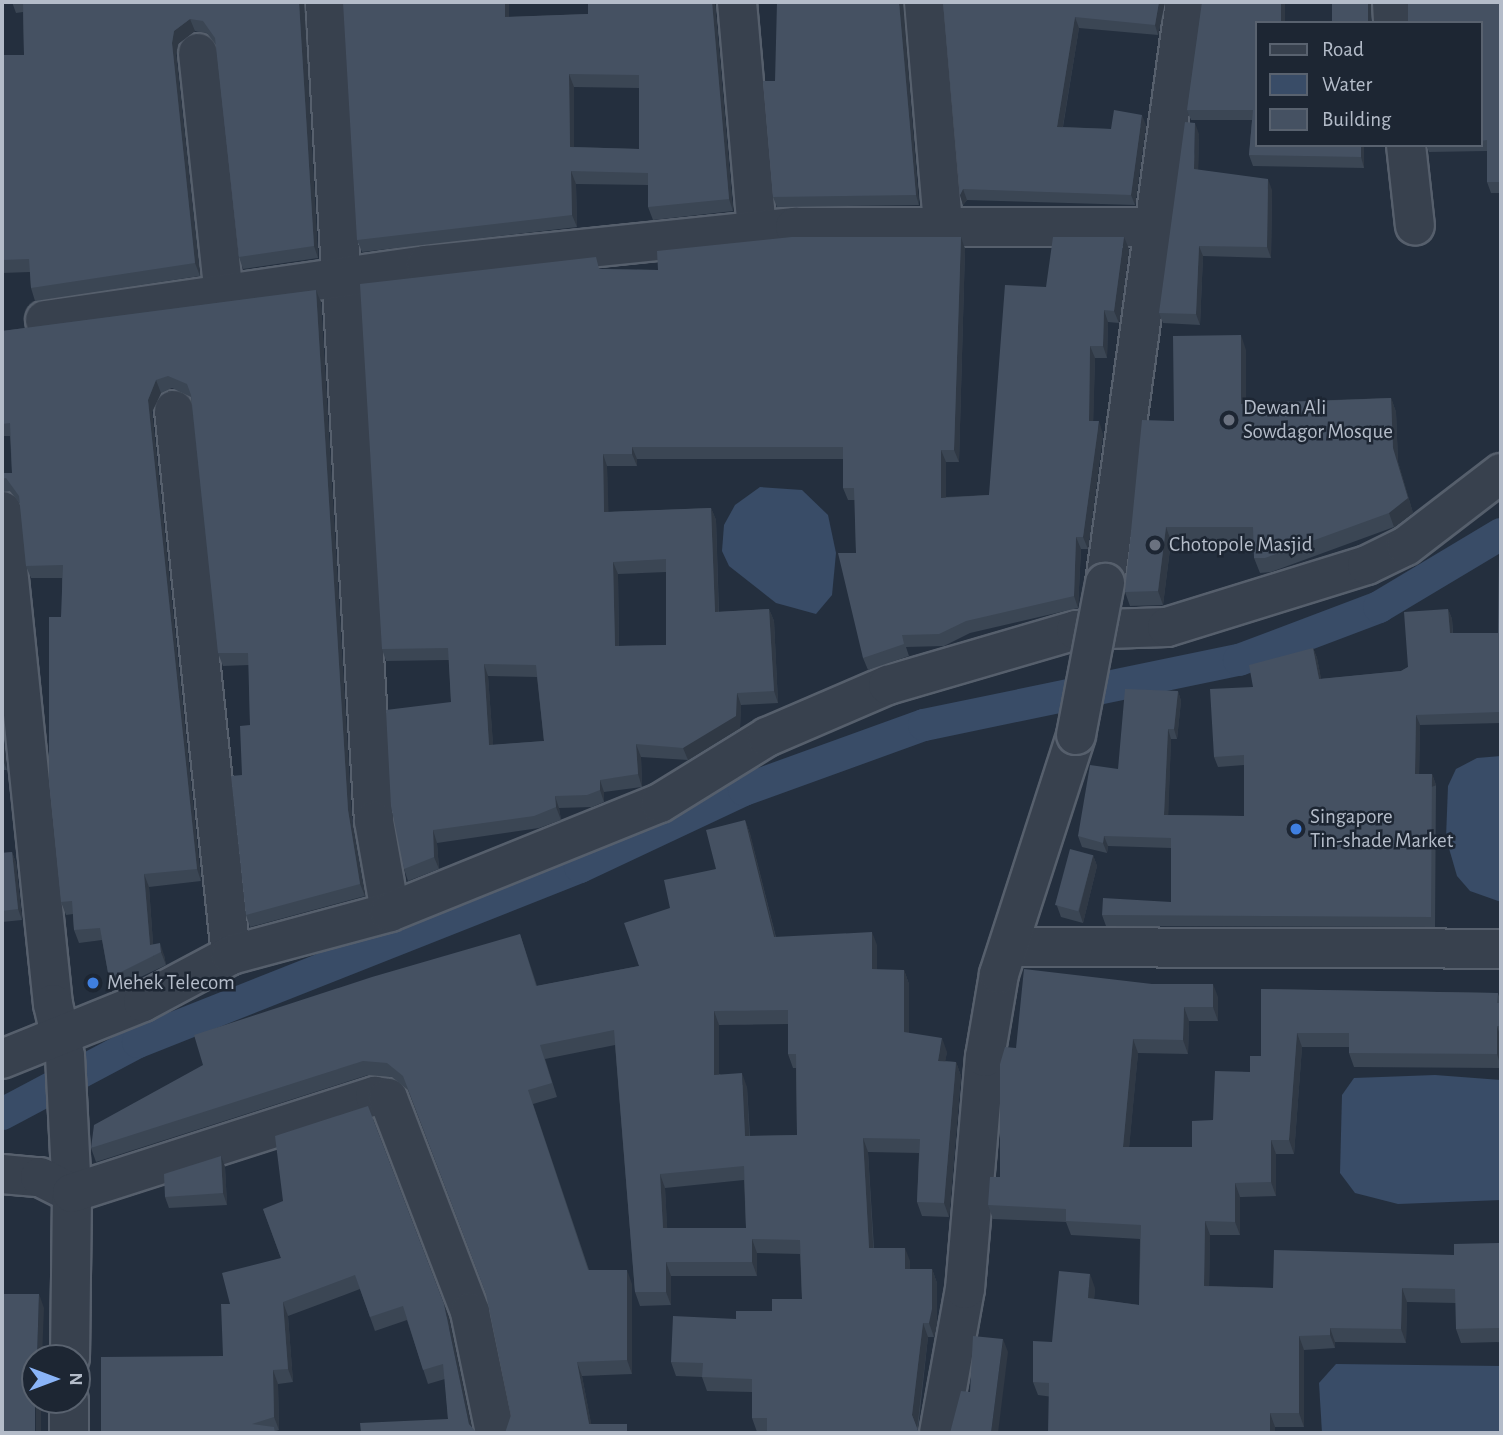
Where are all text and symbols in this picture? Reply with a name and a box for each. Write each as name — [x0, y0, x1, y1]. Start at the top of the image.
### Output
legend — [1254, 21, 1482, 147]
text: Road — [1322, 39, 1364, 60]
text: Water — [1322, 74, 1372, 95]
text: Building — [1322, 109, 1391, 130]
place label: Dewan Ali Sowdagor Mosque — [1243, 395, 1393, 445]
marker: Dewan Ali Sowdagor Mosque — [1221, 412, 1237, 428]
place label: Chotopole Masjid — [1169, 532, 1313, 558]
marker: Chotopole Masjid — [1147, 537, 1163, 553]
place label: Singapore Tin-shade Market — [1310, 804, 1453, 854]
marker: Singapore Tin-shade Market — [1288, 821, 1304, 837]
place label: Mehek Telecom — [107, 970, 235, 996]
marker: Mehek Telecom — [85, 975, 101, 991]
north arrow — [21, 1344, 91, 1414]
text: N — [66, 1372, 85, 1386]

